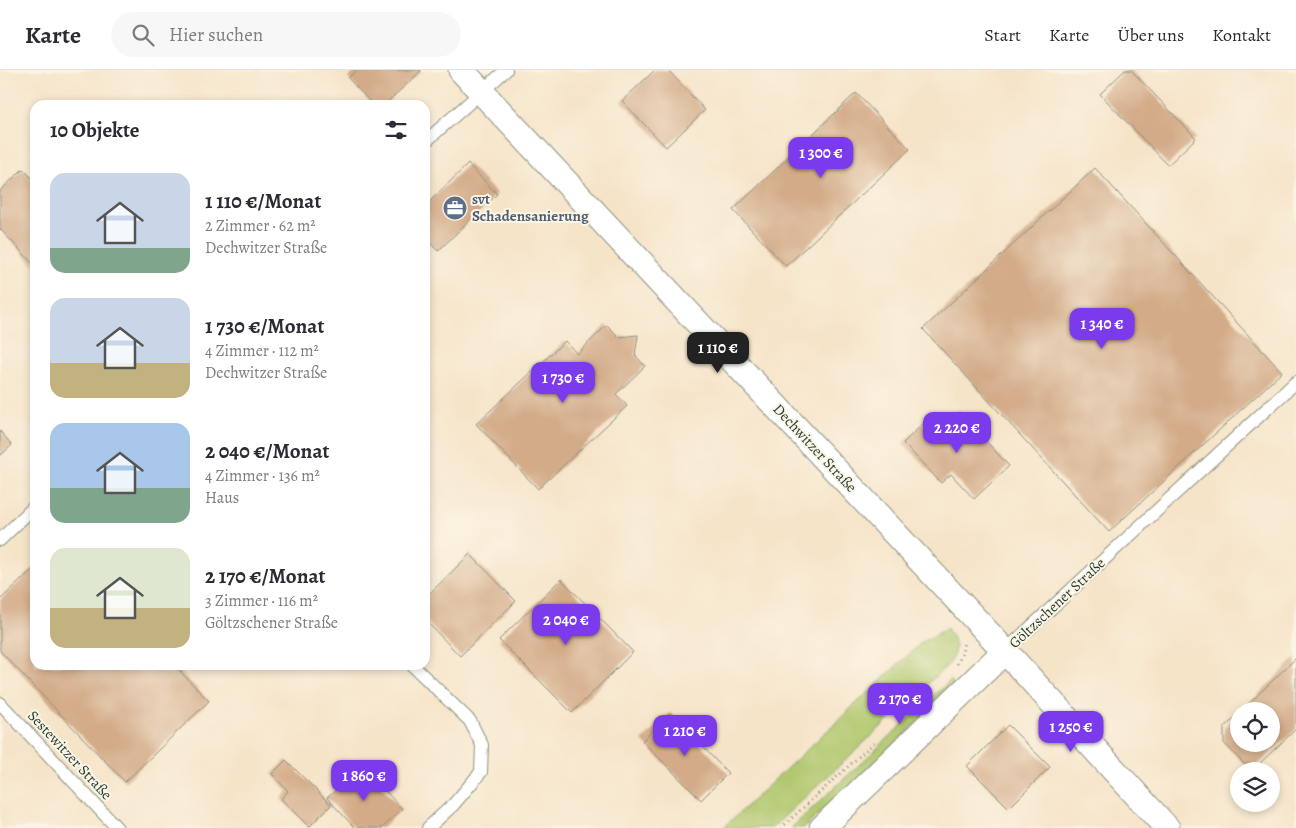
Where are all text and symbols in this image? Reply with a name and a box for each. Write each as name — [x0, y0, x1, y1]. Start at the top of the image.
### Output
search box — [111, 12, 461, 57]
text: Karte — [25, 19, 81, 51]
icon: search — [129, 21, 157, 49]
text: Hier suchen — [169, 22, 263, 48]
text: Start — [984, 23, 1021, 47]
text: Karte — [1049, 23, 1089, 47]
text: Über uns — [1117, 23, 1184, 47]
text: Kontakt — [1212, 23, 1271, 47]
text: 10 Objekte — [50, 116, 140, 144]
icon: filters — [382, 116, 410, 144]
pin: 1 300 € — [775, 136, 867, 179]
text: 1 300 € — [799, 142, 843, 164]
text: 1 110 €/Monat — [205, 187, 321, 215]
place label: svt Schadensanierung — [472, 189, 589, 226]
icon: home — [90, 193, 150, 253]
office icon: svt Schadensanierung — [442, 195, 468, 221]
text: 2 Zimmer · 62 m² — [205, 215, 316, 237]
text: Dechwitzer Straße — [205, 237, 327, 259]
pin: 1 340 € — [1056, 308, 1148, 350]
text: 1 730 €/Monat — [205, 312, 324, 340]
text: 1 340 € — [1081, 313, 1123, 335]
icon: home — [90, 318, 150, 378]
pin: 1 110 € — [672, 332, 764, 374]
text: 1 110 € — [698, 337, 738, 359]
text: 4 Zimmer · 112 m² — [205, 340, 319, 362]
text: Dechwitzer Straße — [205, 362, 327, 384]
pin: 1 730 € — [517, 362, 609, 404]
text: 1 730 € — [542, 367, 584, 389]
street label: Dechwitzer Straße — [769, 399, 862, 497]
pin: 2 220 € — [911, 412, 1003, 454]
text: 2 220 € — [934, 417, 980, 439]
text: 2 040 €/Monat — [205, 437, 330, 465]
icon: home — [90, 443, 150, 503]
text: 4 Zimmer · 136 m² — [205, 465, 320, 487]
text: Haus — [205, 487, 239, 509]
street label: Göltzschener Straße — [1005, 553, 1110, 653]
text: 2 170 €/Monat — [205, 562, 326, 590]
icon: home — [90, 568, 150, 628]
text: 3 Zimmer · 116 m² — [205, 590, 318, 612]
pin: 2 040 € — [520, 604, 612, 646]
text: 2 040 € — [543, 609, 589, 631]
text: Göltzschener Straße — [205, 612, 338, 634]
pin: 2 170 € — [854, 682, 946, 725]
text: 2 170 € — [878, 688, 922, 710]
map controls — [1230, 702, 1280, 812]
button: locate — [1230, 702, 1280, 752]
street label: Sestewitzer Straße — [23, 706, 117, 804]
pin: 1 250 € — [1025, 710, 1117, 753]
pin: 1 210 € — [639, 714, 731, 757]
text: 1 250 € — [1049, 716, 1093, 738]
text: 1 210 € — [664, 720, 706, 742]
pin: 1 860 € — [318, 760, 410, 802]
button: layers — [1230, 762, 1280, 812]
text: 1 860 € — [342, 765, 386, 787]

